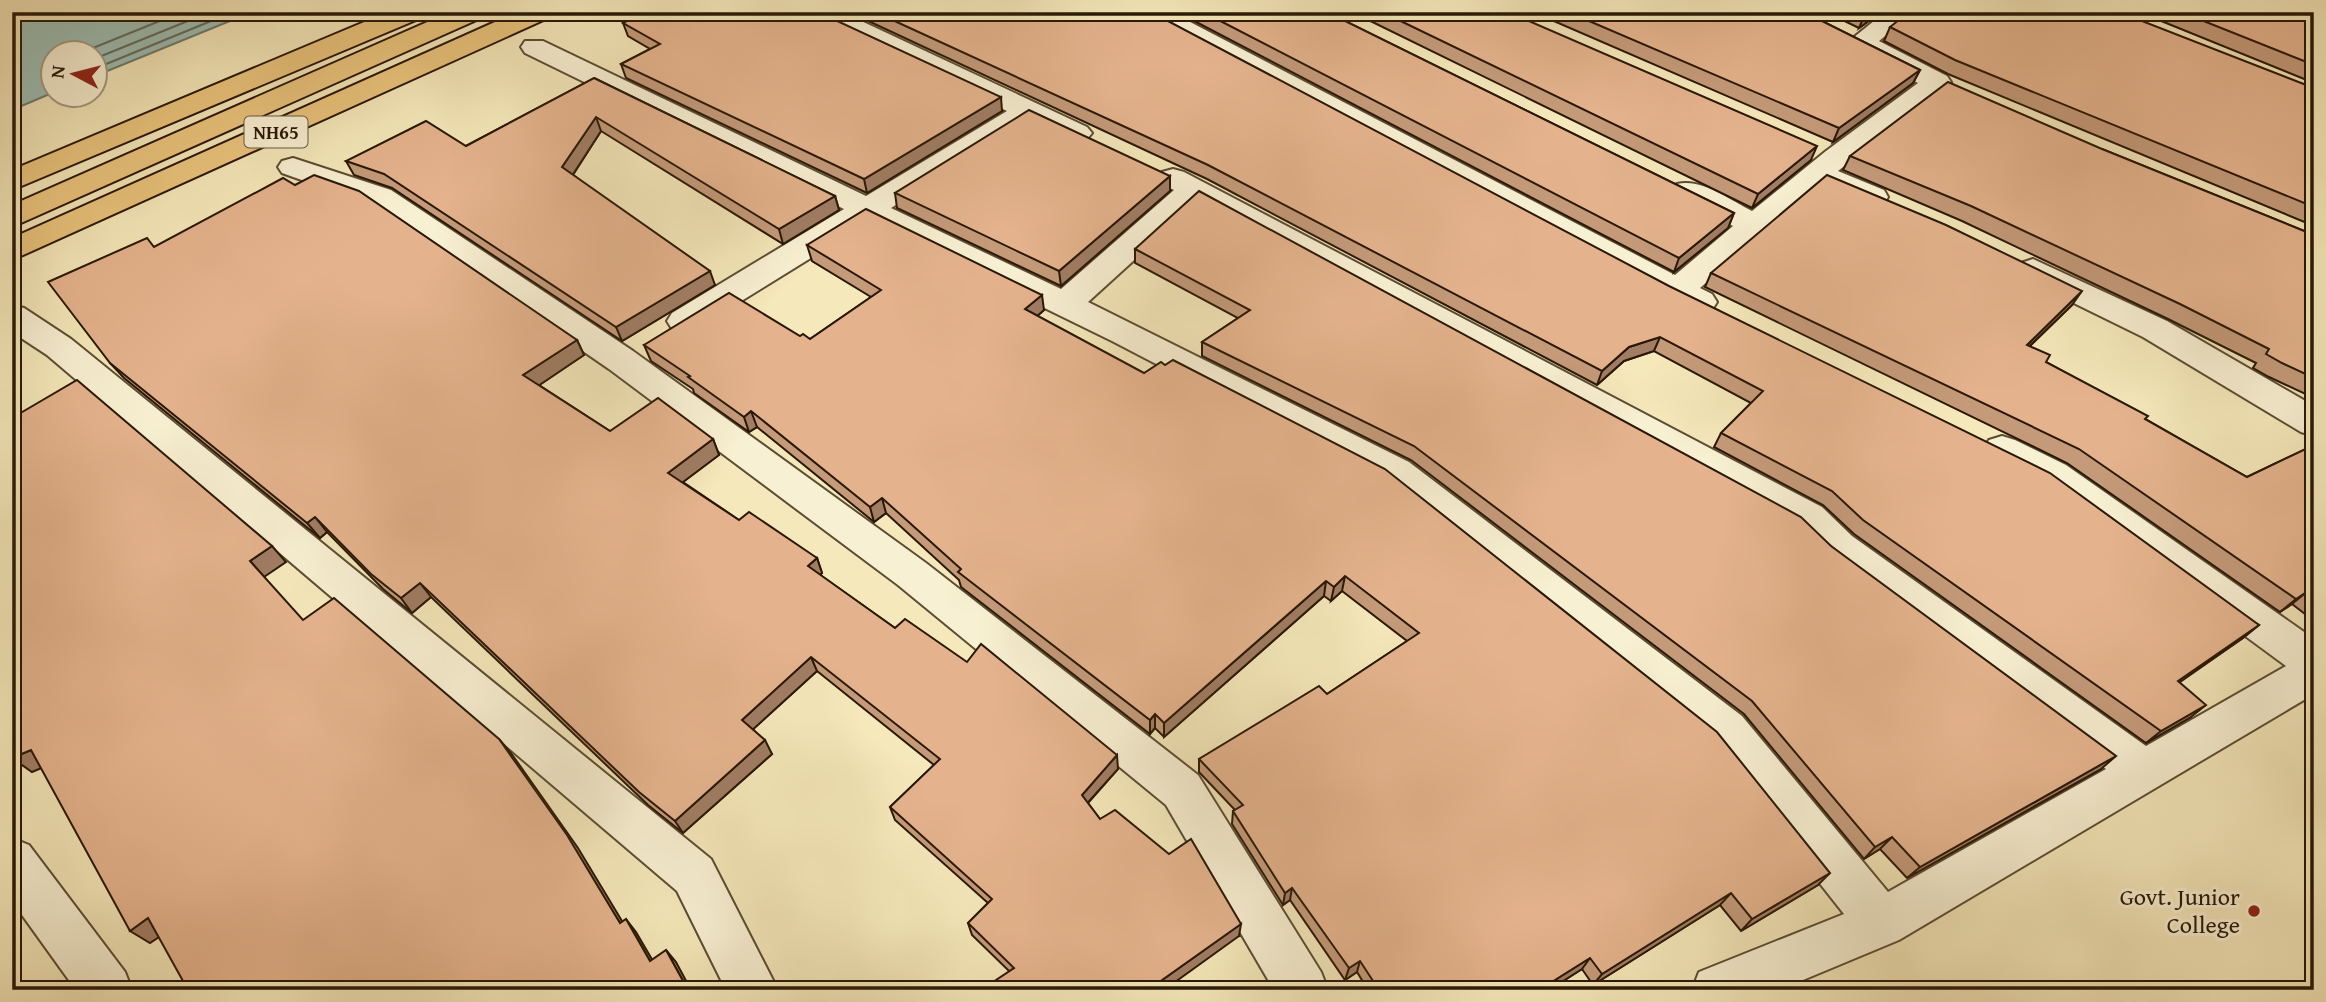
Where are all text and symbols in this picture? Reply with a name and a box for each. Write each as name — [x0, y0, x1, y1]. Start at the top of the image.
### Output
north arrow — [38, 38, 108, 108]
text: N — [42, 64, 72, 80]
road number: NH65 — [244, 116, 308, 148]
place label: Govt. Junior College — [2120, 879, 2240, 942]
marker: Govt. Junior College — [2246, 903, 2262, 919]

